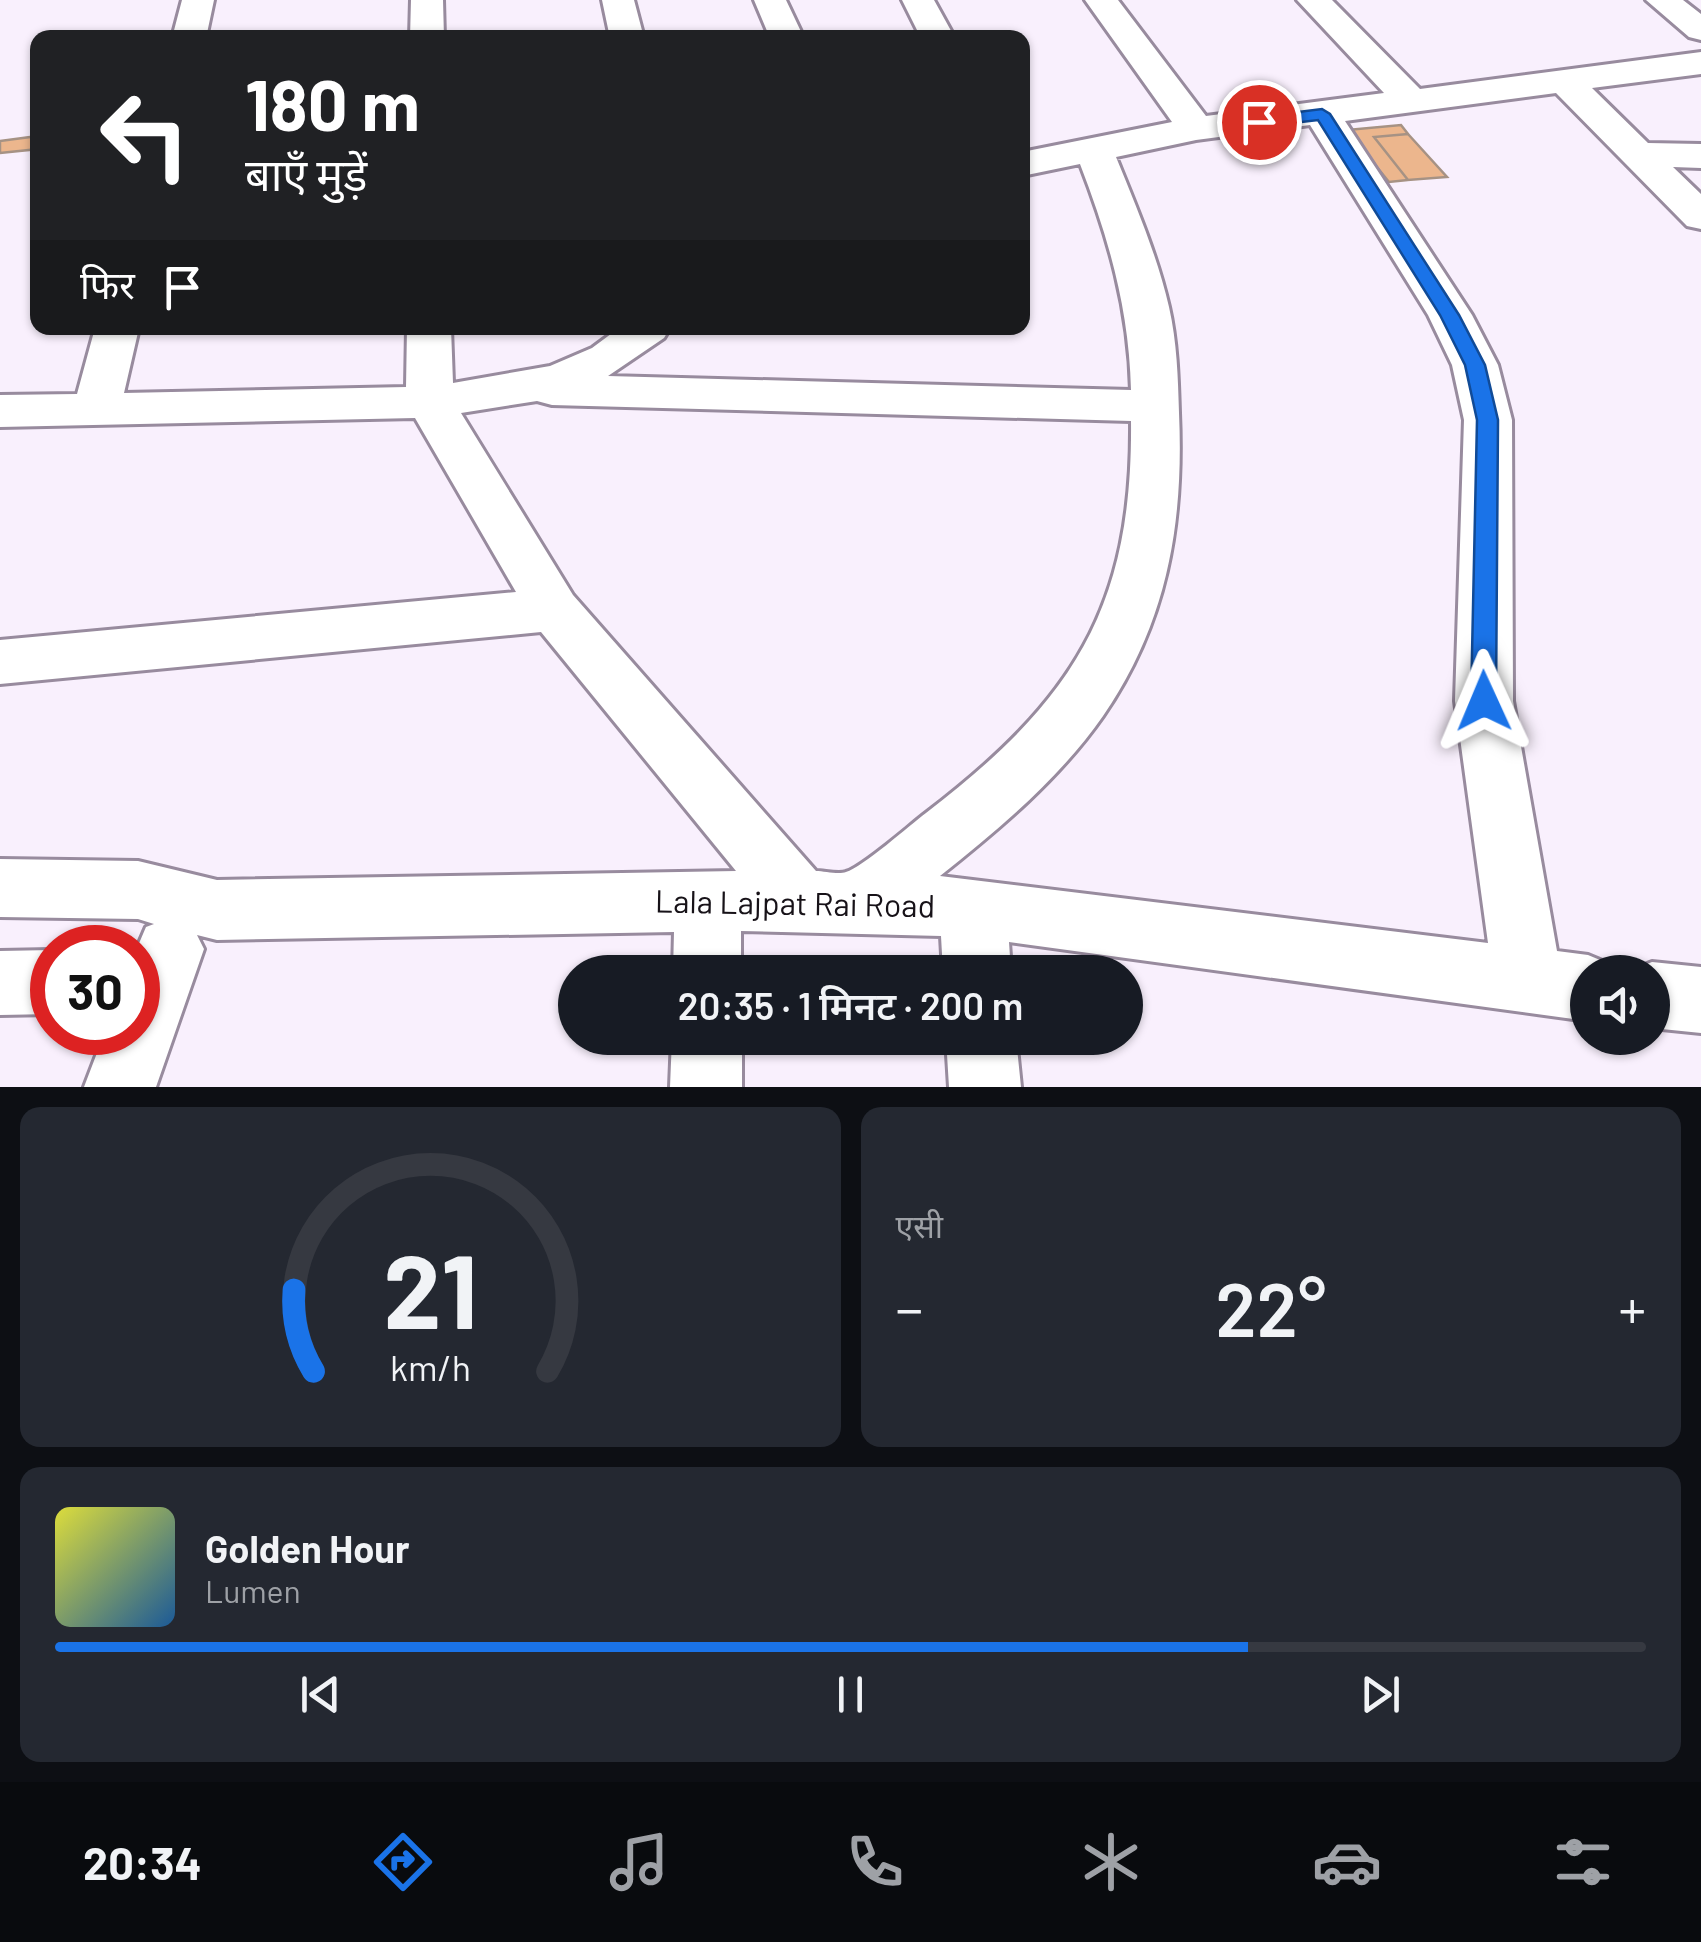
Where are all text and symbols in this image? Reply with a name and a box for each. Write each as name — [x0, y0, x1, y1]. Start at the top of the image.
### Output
text: 180 m — [245, 61, 420, 145]
icon: left — [80, 70, 210, 200]
pin — [1217, 80, 1302, 165]
icon: arrive — [1232, 95, 1287, 150]
text: बाएँ मुड़ें — [245, 146, 367, 200]
icon: arrive — [155, 260, 210, 315]
text: फिर — [80, 261, 135, 307]
position arrow — [1432, 649, 1536, 753]
street label: Lala Lajpat Rai Road — [655, 881, 935, 923]
speed limit sign: 30 — [30, 925, 160, 1055]
map controls — [1570, 955, 1670, 1055]
button: sound — [1570, 955, 1670, 1055]
text: 20:35 · 1 मिनट · 200 m — [678, 982, 1023, 1028]
text: एसी — [896, 1206, 943, 1244]
text: 21 — [383, 1225, 477, 1350]
text: 22° — [1215, 1262, 1326, 1352]
text: − — [896, 1274, 923, 1340]
text: + — [1618, 1274, 1646, 1340]
text: km/h — [390, 1345, 471, 1388]
text: Golden Hour — [205, 1525, 410, 1571]
text: Lumen — [205, 1571, 301, 1609]
icon: previous — [293, 1667, 348, 1722]
icon: pause — [823, 1667, 878, 1722]
icon: next — [1353, 1667, 1408, 1722]
icon: directions — [368, 1827, 438, 1897]
icon: music — [604, 1827, 674, 1897]
icon: phone — [840, 1827, 910, 1897]
icon: climate — [1076, 1827, 1146, 1897]
icon: car — [1312, 1827, 1382, 1897]
icon: filters — [1548, 1827, 1618, 1897]
text: 20:34 — [83, 1835, 202, 1889]

